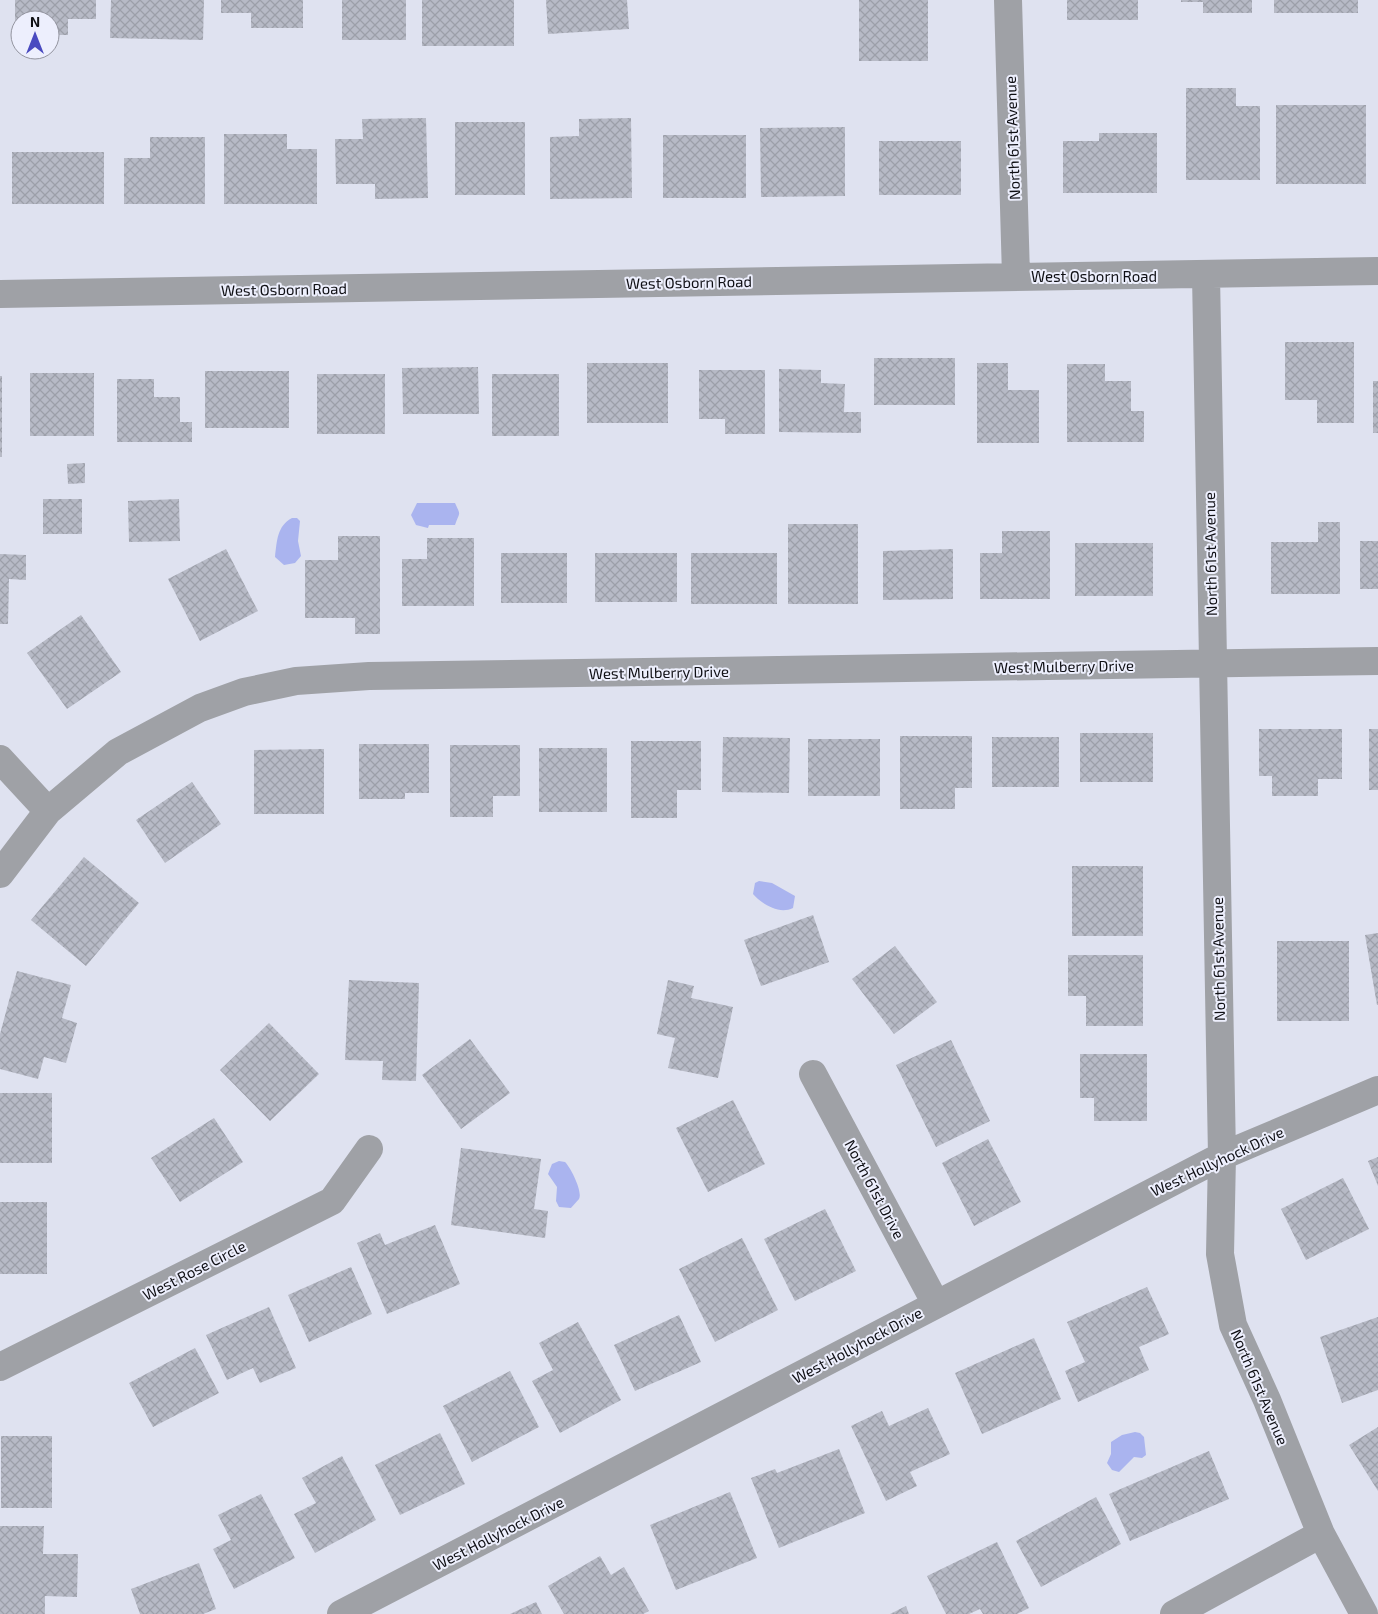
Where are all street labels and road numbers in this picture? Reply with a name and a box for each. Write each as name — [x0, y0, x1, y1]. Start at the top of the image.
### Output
street label: North 61st Avenue — [1001, 76, 1023, 200]
street label: West Osborn Road — [1031, 267, 1157, 285]
street label: West Osborn Road — [626, 272, 752, 292]
street label: West Osborn Road — [221, 279, 347, 299]
street label: North 61st Avenue — [1200, 492, 1220, 616]
street label: West Mulberry Drive — [994, 656, 1134, 676]
street label: West Mulberry Drive — [589, 662, 729, 682]
street label: North 61st Avenue — [1208, 897, 1228, 1021]
street label: West Hollyhock Drive — [1148, 1122, 1286, 1200]
street label: North 61st Drive — [841, 1136, 909, 1242]
street label: West Rose Circle — [139, 1236, 249, 1304]
street label: West Hollyhock Drive — [789, 1303, 925, 1387]
street label: North 61st Avenue — [1227, 1326, 1293, 1448]
street label: West Hollyhock Drive — [429, 1492, 567, 1574]

